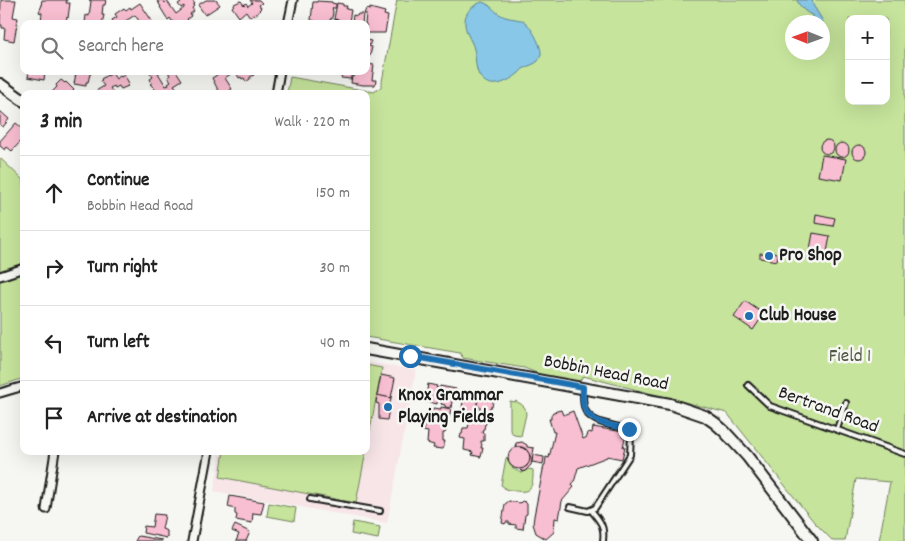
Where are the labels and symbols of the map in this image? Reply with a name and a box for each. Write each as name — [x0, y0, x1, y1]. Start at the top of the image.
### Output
north arrow — [785, 15, 830, 60]
place label: Pro Shop — [779, 243, 842, 270]
marker: Pro Shop — [763, 250, 775, 262]
place label: Club House — [759, 303, 836, 330]
marker: Club House — [743, 310, 755, 322]
park label: Field 1 — [829, 344, 871, 371]
route start — [399, 345, 422, 368]
street label: Bobbin Head Road — [541, 349, 671, 399]
street label: Bertrand Road — [774, 380, 882, 442]
place label: Knox Grammar Playing Fields — [398, 383, 504, 432]
marker: Knox Grammar Playing Fields — [382, 401, 394, 413]
route end — [618, 418, 641, 441]

